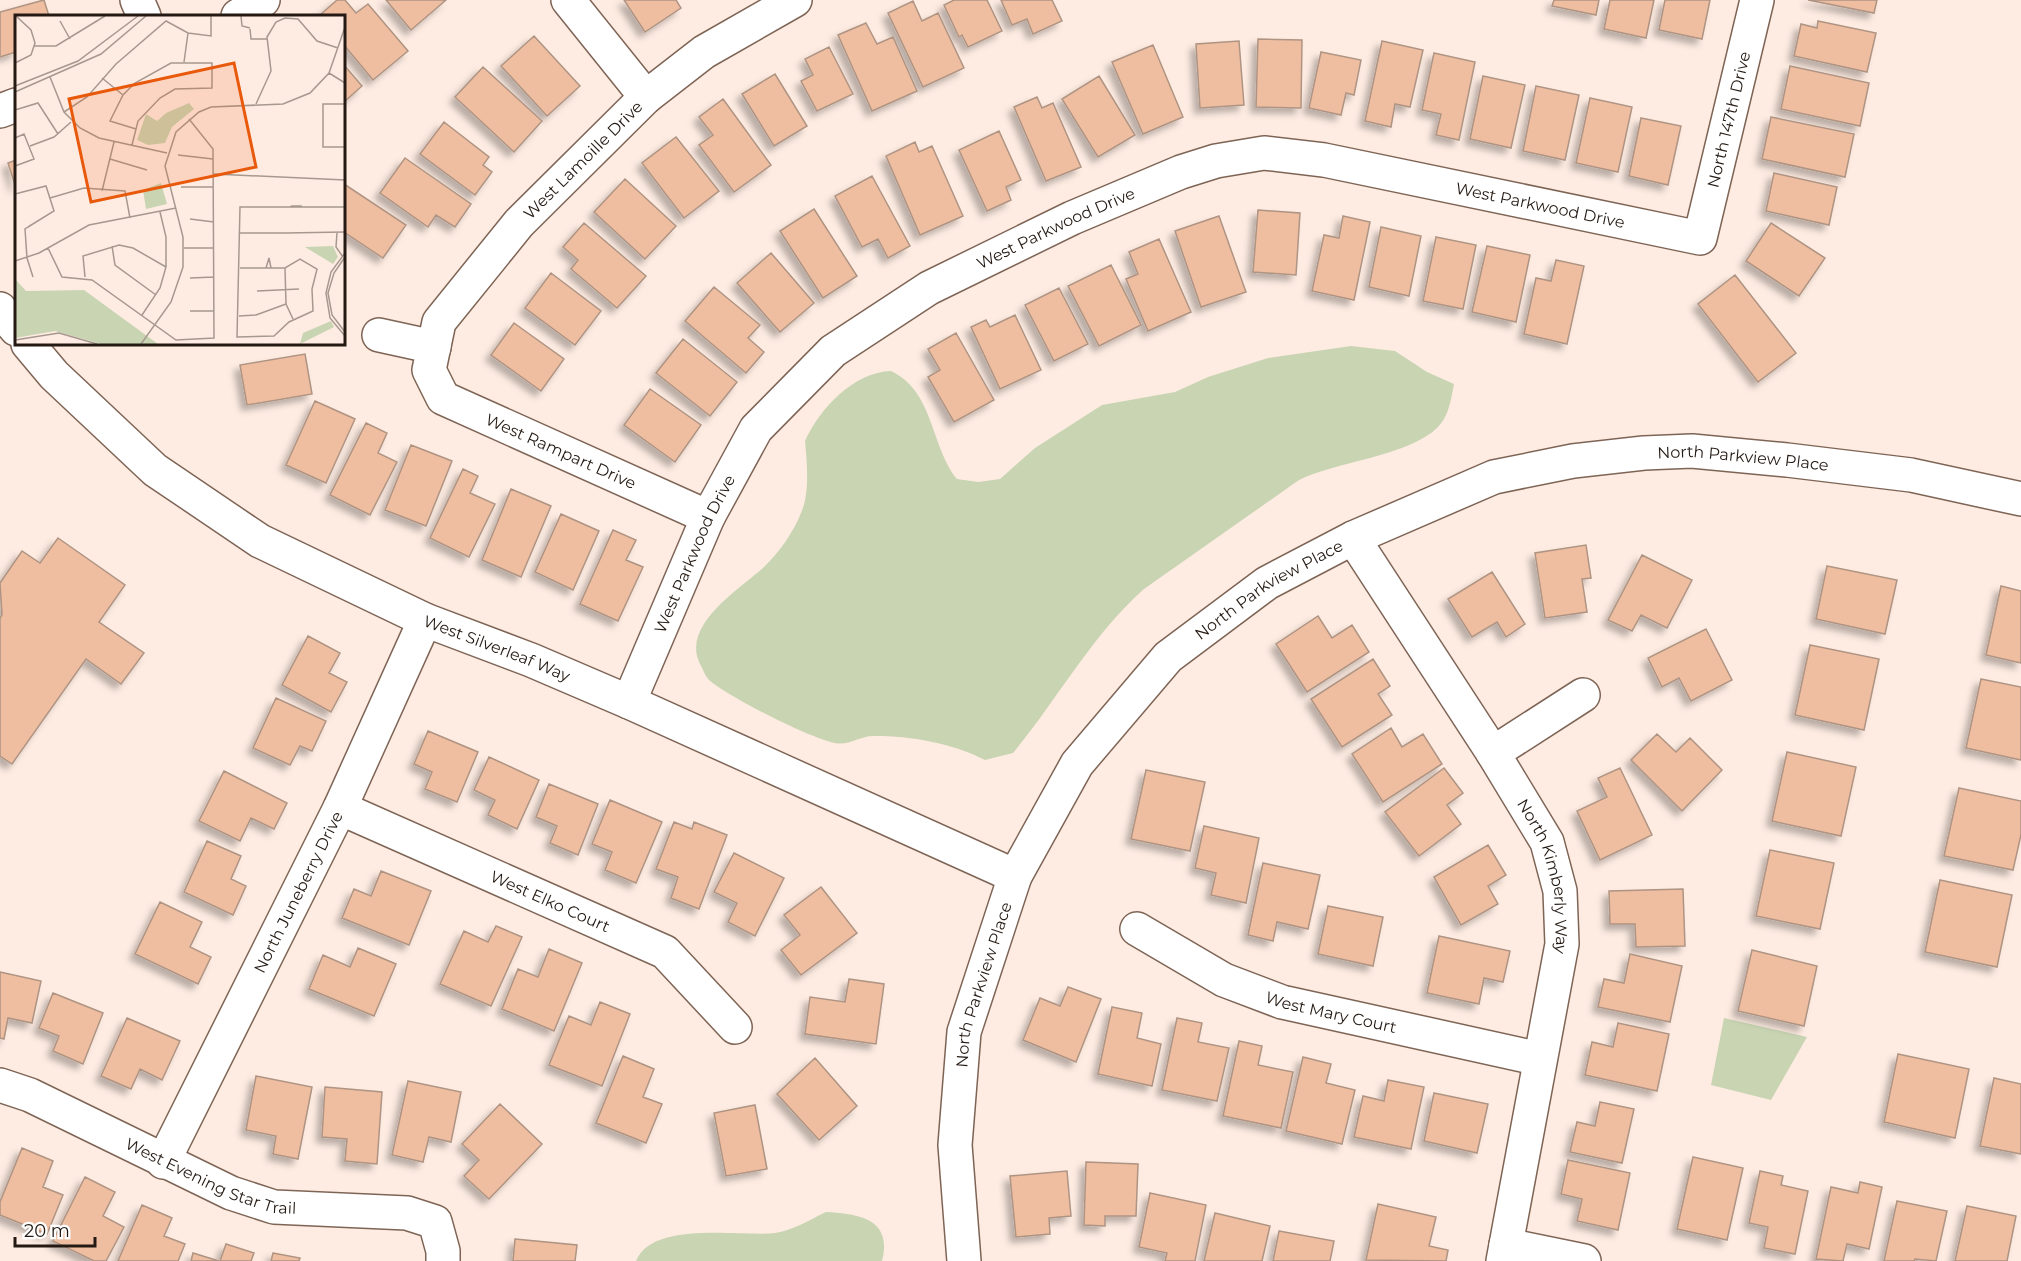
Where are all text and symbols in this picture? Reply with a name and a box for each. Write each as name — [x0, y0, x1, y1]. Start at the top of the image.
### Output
inset map — [15, 15, 345, 345]
street label: North 147th Drive — [1703, 50, 1754, 190]
street label: West Lamoille Drive — [520, 97, 647, 223]
street label: West Parkwood Drive — [1454, 179, 1626, 232]
street label: West Parkwood Drive — [974, 184, 1138, 273]
street label: West Rampart Drive — [483, 410, 639, 493]
street label: North Parkview Place — [1657, 442, 1830, 475]
street label: West Parkwood Drive — [651, 472, 739, 636]
street label: North Parkview Place — [1191, 536, 1346, 644]
street label: West Silverleaf Way — [421, 611, 573, 686]
street label: North Kimberly Way — [1513, 795, 1571, 956]
street label: North Juneberry Drive — [250, 808, 347, 976]
street label: West Elko Court — [487, 867, 613, 937]
street label: North Parkview Place — [952, 900, 1016, 1068]
street label: West Mary Court — [1263, 988, 1399, 1037]
street label: West Evening Star Trail — [122, 1134, 297, 1218]
scale bar — [15, 1210, 94, 1248]
text: 20 m — [24, 1220, 70, 1242]

